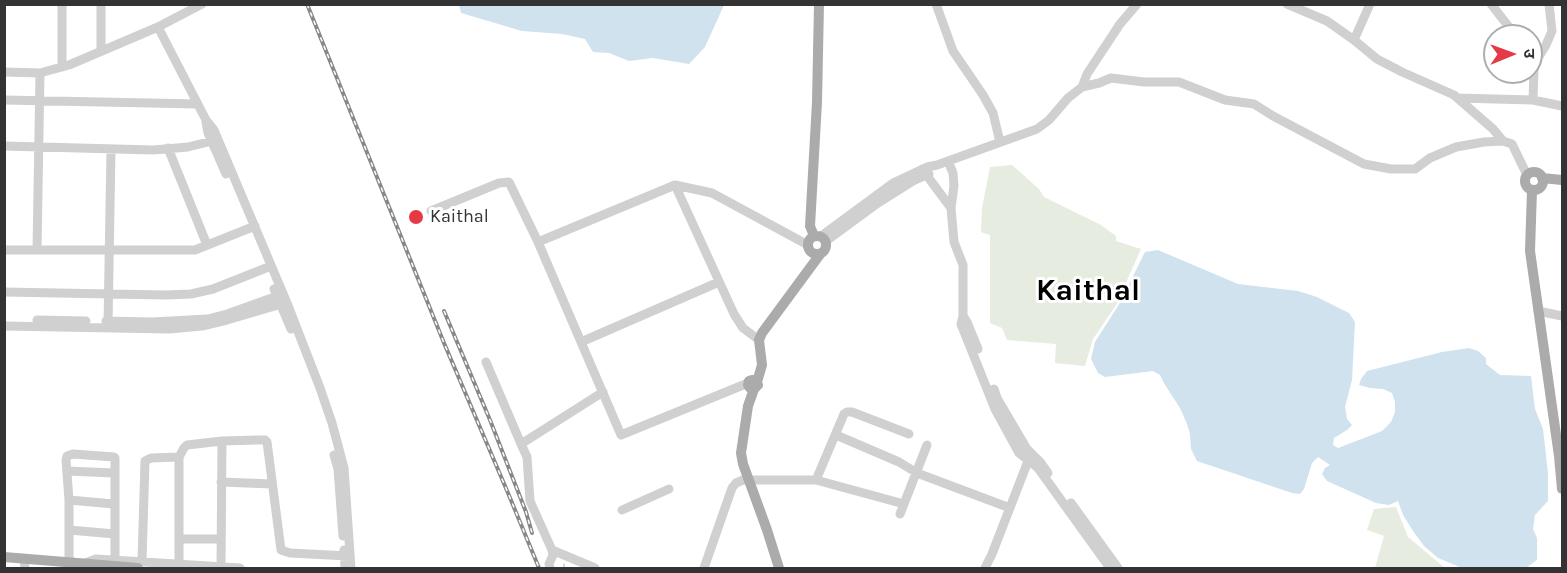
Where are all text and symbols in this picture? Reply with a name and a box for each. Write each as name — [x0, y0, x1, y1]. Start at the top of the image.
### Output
north arrow — [1483, 24, 1543, 84]
text: उ — [1520, 49, 1539, 59]
place label: Kaithal — [430, 206, 489, 228]
marker: Kaithal — [407, 208, 425, 226]
district label: Kaithal — [1036, 273, 1140, 309]

